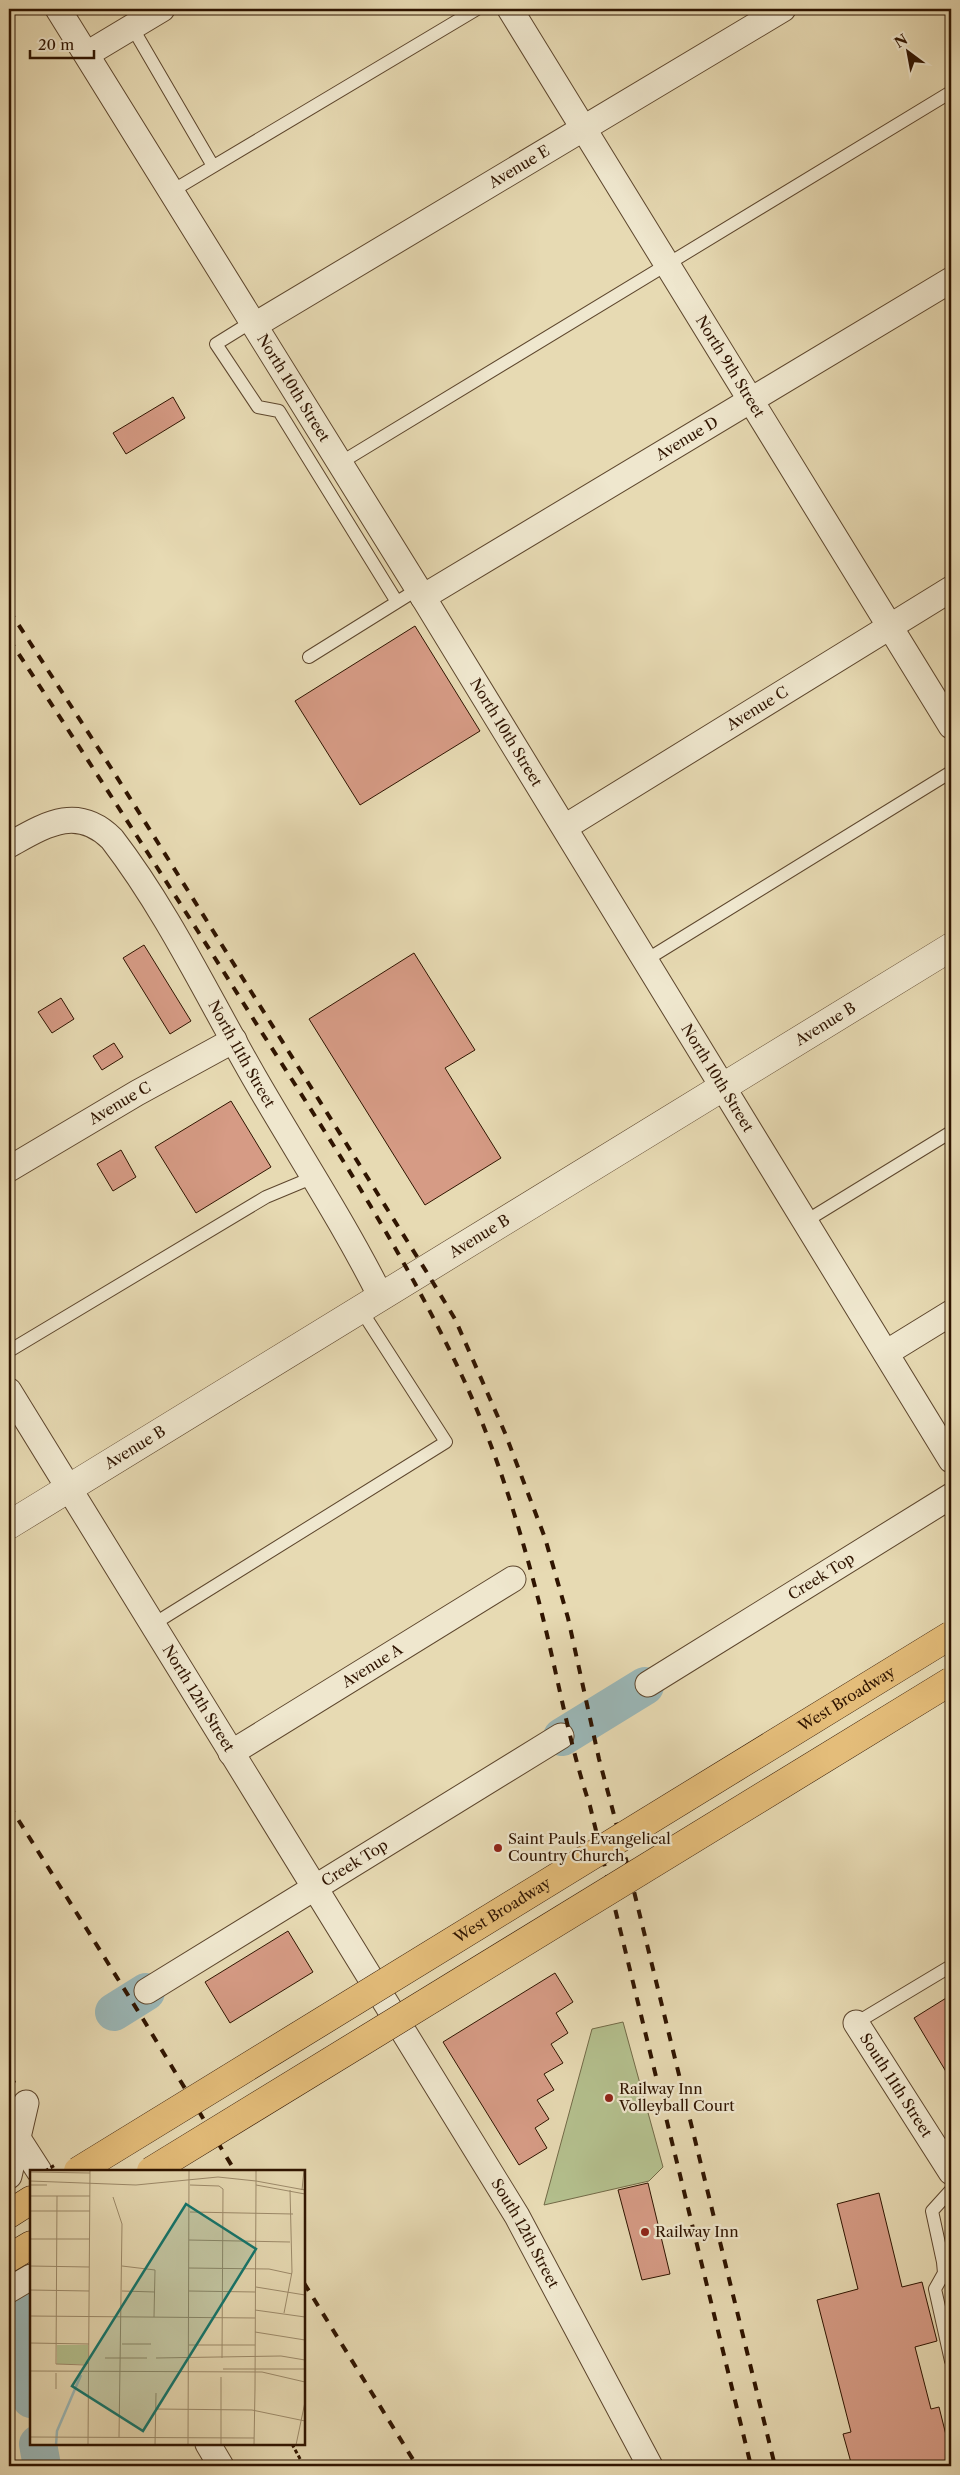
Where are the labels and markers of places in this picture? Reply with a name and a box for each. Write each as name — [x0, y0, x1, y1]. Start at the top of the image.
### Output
place label: Saint Pauls Evangelical Country Church — [508, 1829, 671, 1865]
marker: Saint Pauls Evangelical Country Church — [492, 1842, 504, 1854]
place label: Railway Inn Volleyball Court — [618, 2079, 735, 2115]
marker: Railway Inn Volleyball Court — [603, 2092, 615, 2104]
place label: Railway Inn — [655, 2222, 739, 2241]
marker: Railway Inn — [639, 2226, 651, 2238]

